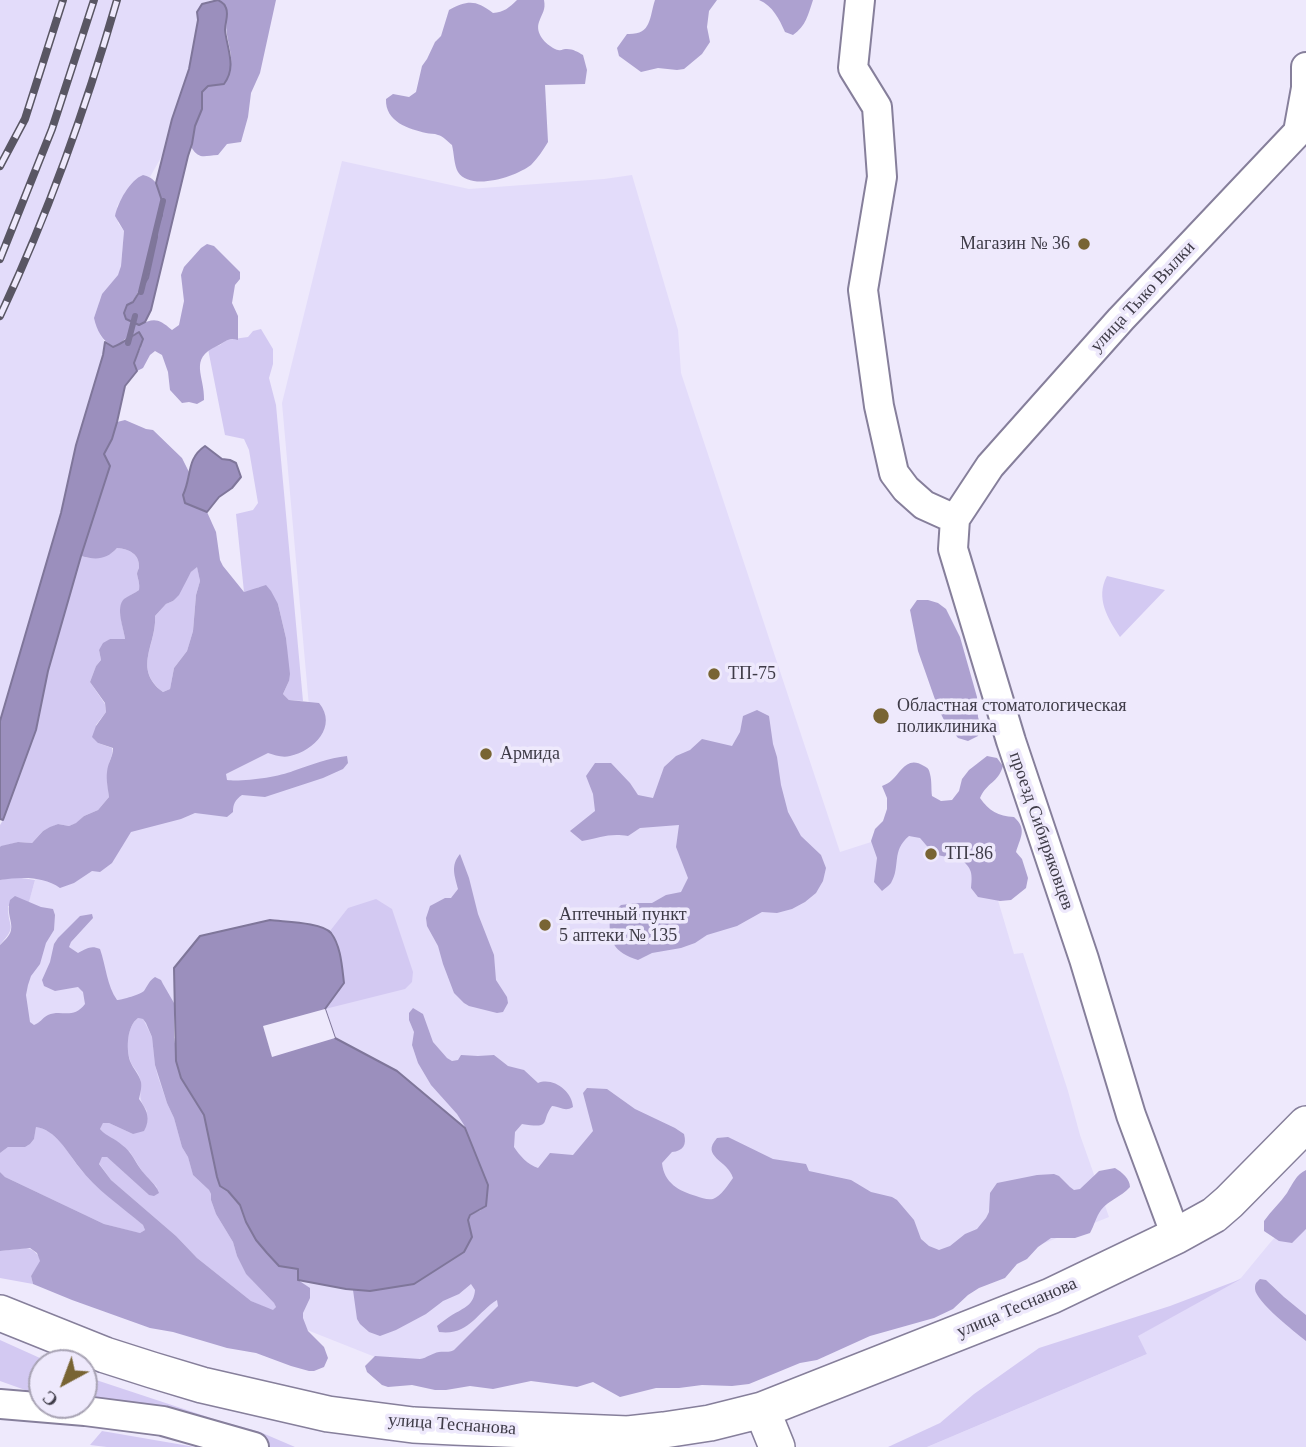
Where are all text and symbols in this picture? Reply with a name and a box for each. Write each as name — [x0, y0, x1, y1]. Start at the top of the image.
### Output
place label: Магазин № 36 — [960, 233, 1070, 255]
marker: Магазин № 36 — [1076, 236, 1092, 252]
street label: улица Тыко Вылки — [1086, 237, 1200, 357]
place label: ТП-75 — [728, 663, 776, 685]
marker: ТП-75 — [706, 666, 722, 682]
place label: Областная стоматологическая поликлиника — [897, 695, 1127, 738]
marker: Областная стоматологическая поликлиника — [871, 706, 891, 726]
place label: Армида — [500, 743, 560, 765]
marker: Армида — [478, 746, 494, 762]
street label: проезд Сибиряковцев — [1004, 749, 1078, 913]
place label: ТП-86 — [945, 843, 993, 865]
marker: ТП-86 — [923, 846, 939, 862]
place label: Аптечный пункт 5 аптеки № 135 — [559, 904, 687, 946]
marker: Аптечный пункт 5 аптеки № 135 — [537, 917, 553, 933]
street label: улица Теснанова — [954, 1273, 1080, 1343]
north arrow — [28, 1349, 98, 1419]
text: С — [38, 1386, 62, 1411]
street label: улица Теснанова — [387, 1410, 517, 1440]

